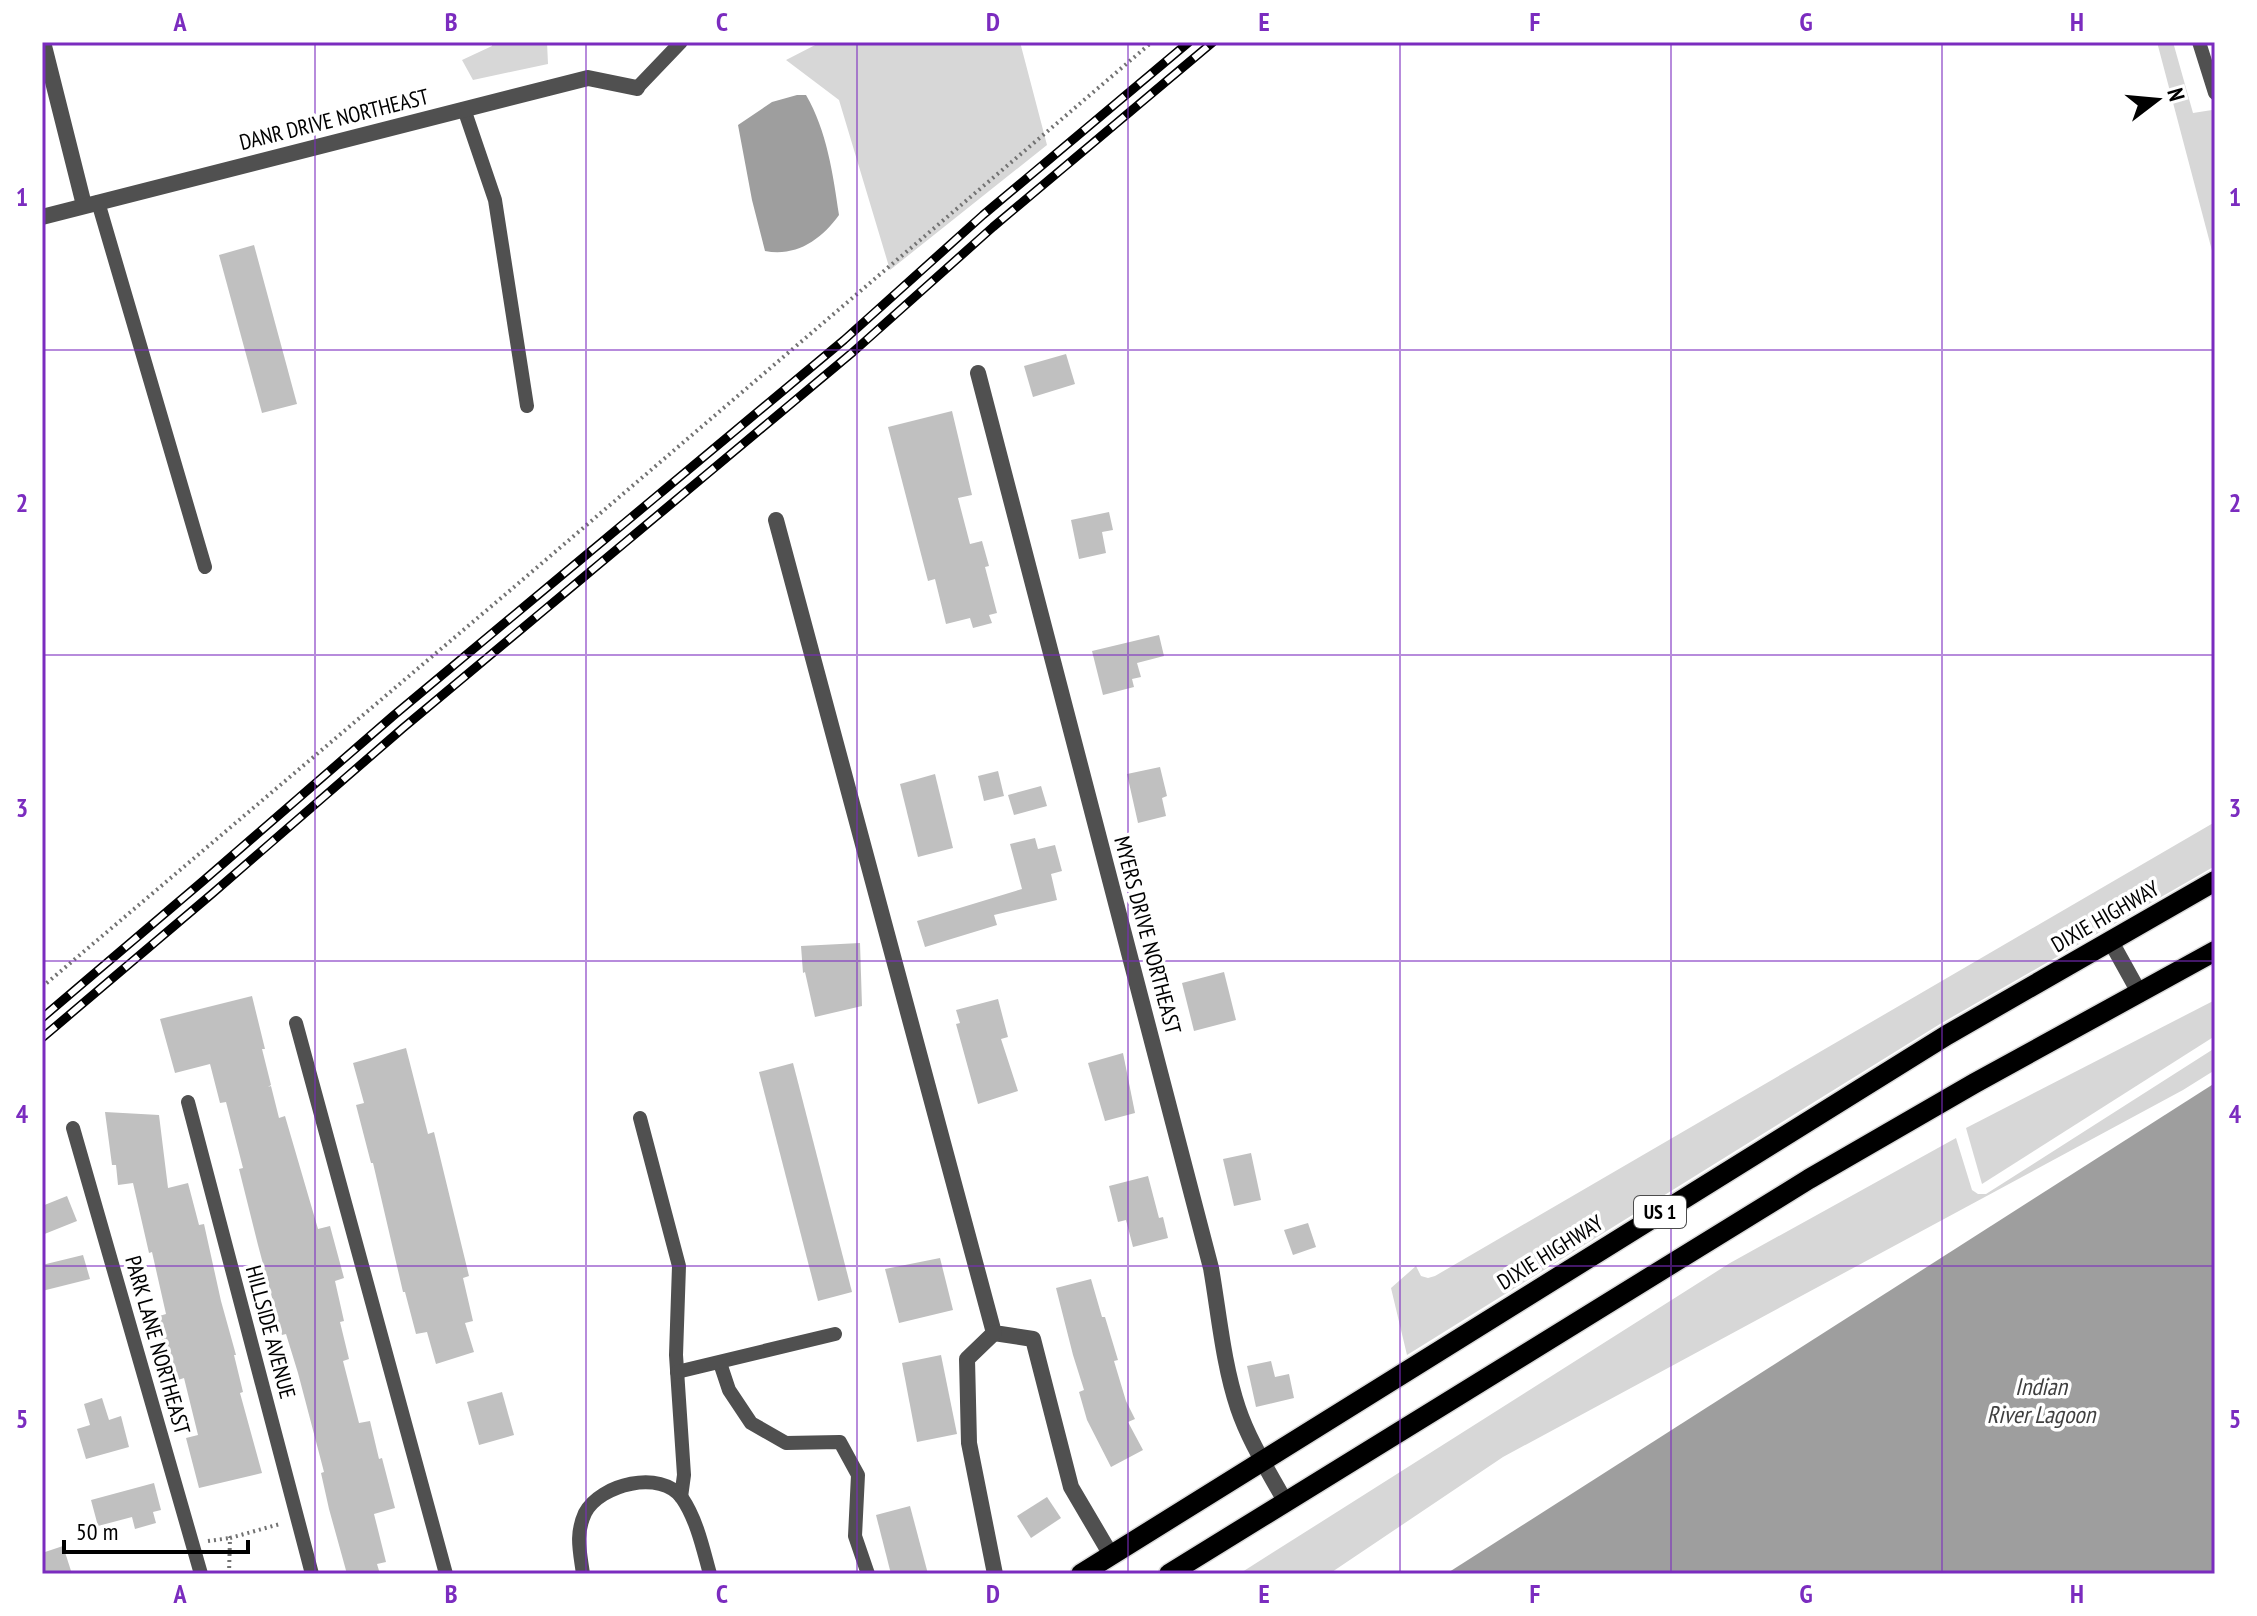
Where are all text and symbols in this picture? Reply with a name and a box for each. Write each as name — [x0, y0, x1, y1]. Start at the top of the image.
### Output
text: A — [172, 5, 187, 38]
text: B — [445, 5, 458, 38]
text: C — [716, 5, 728, 38]
text: D — [986, 5, 1000, 38]
text: E — [1258, 5, 1270, 38]
text: F — [1530, 5, 1541, 38]
text: G — [1799, 5, 1813, 38]
text: H — [2070, 5, 2084, 38]
north arrow — [2117, 60, 2197, 140]
street label: DANR DRIVE NORTHEAST — [236, 82, 432, 156]
text: N — [2161, 85, 2191, 104]
text: 1 — [16, 180, 28, 213]
text: 1 — [2229, 180, 2241, 213]
text: 2 — [16, 486, 28, 519]
text: 2 — [2229, 486, 2241, 519]
text: 3 — [16, 791, 28, 824]
text: 3 — [2229, 791, 2241, 824]
street label: MYERS DRIVE NORTHEAST — [1108, 833, 1188, 1037]
street label: DIXIE HIGHWAY — [2046, 874, 2164, 958]
text: 4 — [16, 1097, 29, 1130]
text: 4 — [2229, 1097, 2242, 1130]
road number: US 1 — [1634, 1196, 1686, 1228]
street label: DIXIE HIGHWAY — [1492, 1208, 1608, 1296]
street label: PARK LANE NORTHEAST — [119, 1252, 197, 1438]
street label: HILLSIDE AVENUE — [240, 1262, 302, 1402]
water label: Indian River Lagoon — [1987, 1371, 2097, 1430]
text: 5 — [16, 1402, 28, 1435]
text: 5 — [2229, 1402, 2241, 1435]
scale bar — [64, 1504, 248, 1554]
text: 50 m — [76, 1516, 118, 1547]
text: A — [172, 1577, 187, 1610]
text: B — [445, 1577, 458, 1610]
text: C — [716, 1577, 728, 1610]
text: D — [986, 1577, 1000, 1610]
text: E — [1258, 1577, 1270, 1610]
text: F — [1530, 1577, 1541, 1610]
text: G — [1799, 1577, 1813, 1610]
text: H — [2070, 1577, 2084, 1610]

